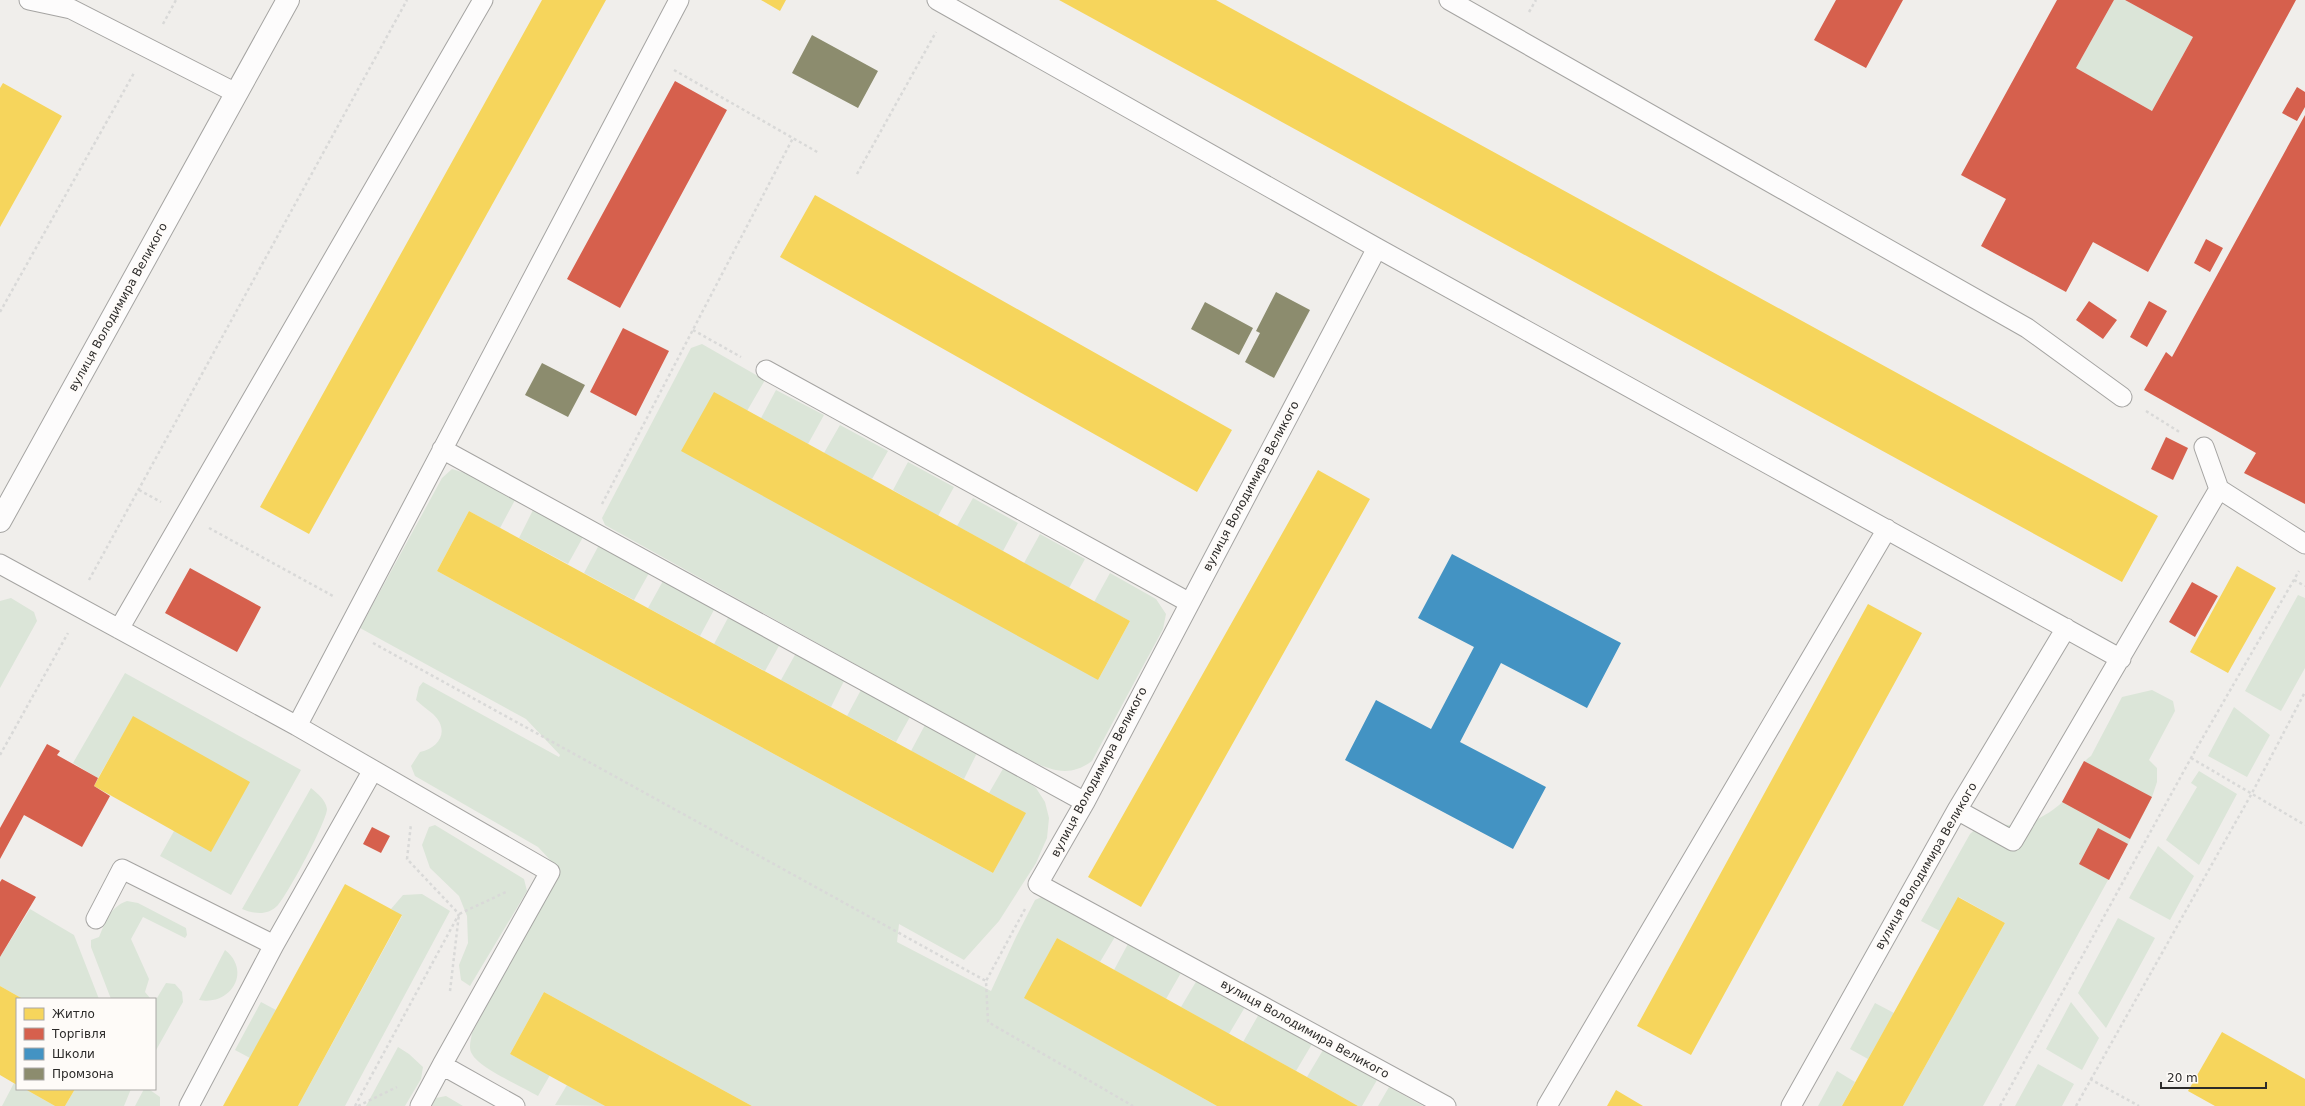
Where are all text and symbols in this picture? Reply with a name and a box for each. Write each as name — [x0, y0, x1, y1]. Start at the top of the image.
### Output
street label: вулиця Володимира Великого — [66, 220, 170, 394]
street label: вулиця Володимира Великого — [1200, 399, 1302, 573]
street label: вулиця Володимира Великого — [1048, 685, 1150, 859]
street label: вулиця Володимира Великого — [1872, 780, 1980, 952]
street label: вулиця Володимира Великого — [1218, 977, 1392, 1081]
legend — [16, 998, 156, 1090]
text: Житло — [52, 1007, 95, 1021]
text: Торгівля — [51, 1027, 106, 1041]
text: Школи — [52, 1047, 95, 1061]
scale bar — [2161, 1064, 2266, 1090]
text: Промзона — [52, 1067, 114, 1081]
text: 20 m — [2167, 1071, 2198, 1085]

